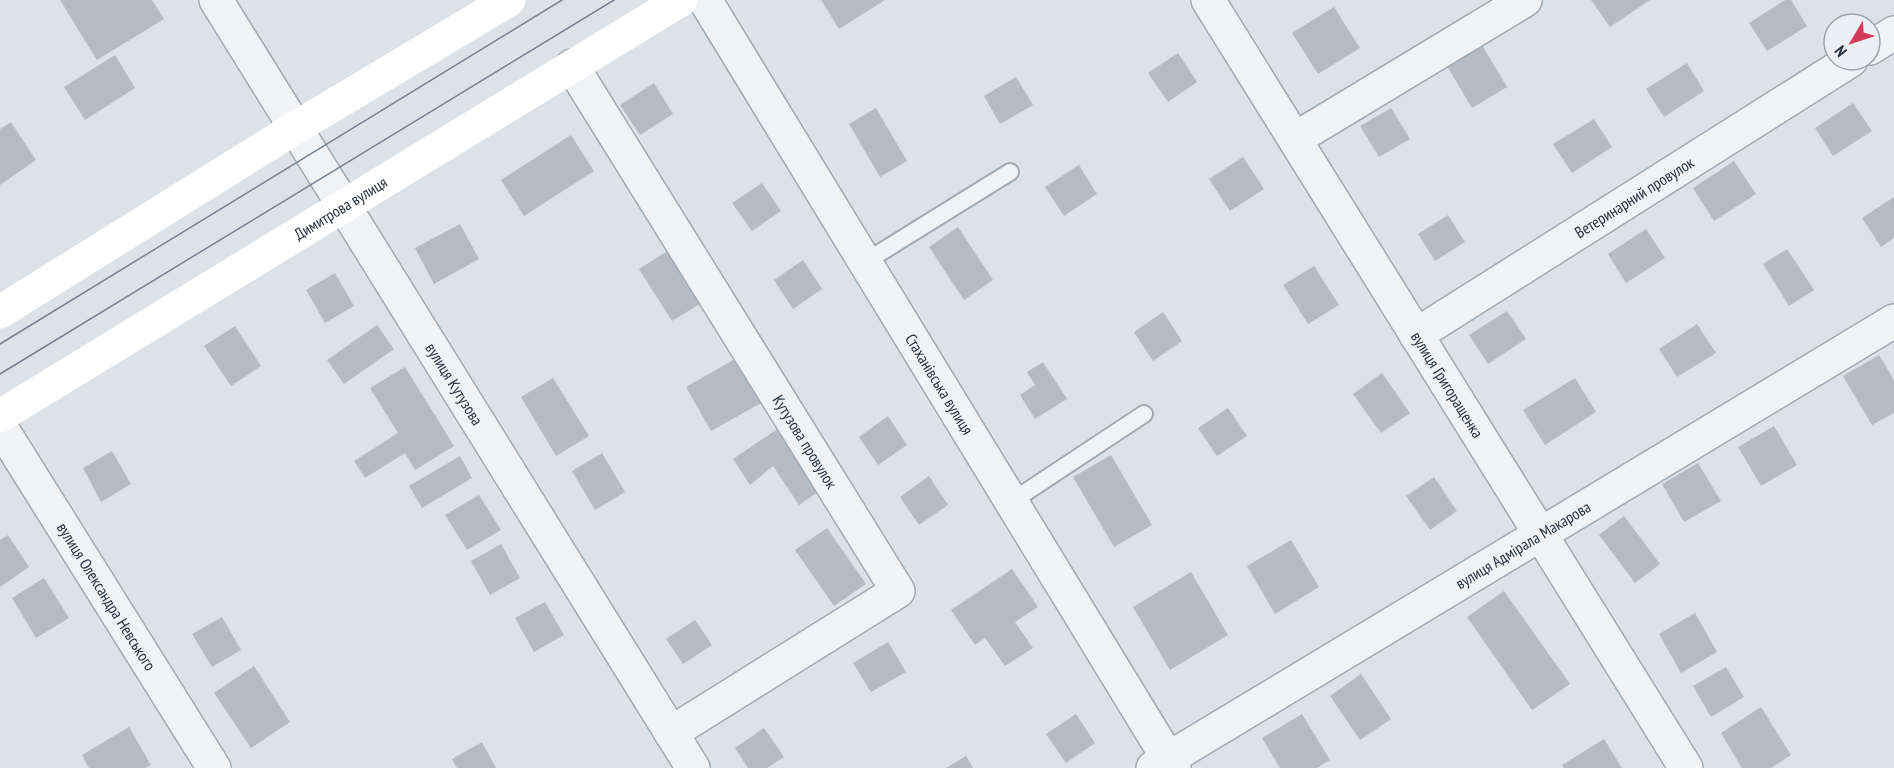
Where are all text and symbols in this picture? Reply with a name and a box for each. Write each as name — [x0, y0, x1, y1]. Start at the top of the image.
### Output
north arrow — [1822, 12, 1882, 72]
text: N — [1830, 42, 1851, 61]
street label: Ветеринарний провулок — [1571, 152, 1698, 242]
street label: Димитрова вулиця — [290, 172, 391, 244]
street label: вулиця Григоращенка — [1407, 328, 1488, 441]
street label: Стаханівська вулиця — [901, 330, 978, 438]
street label: вулиця Кутузова — [421, 339, 488, 429]
street label: Кутузова провулок — [769, 391, 842, 493]
street label: вулиця Адмірала Макарова — [1452, 497, 1594, 593]
street label: вулиця Олександра Невського — [53, 519, 160, 674]

